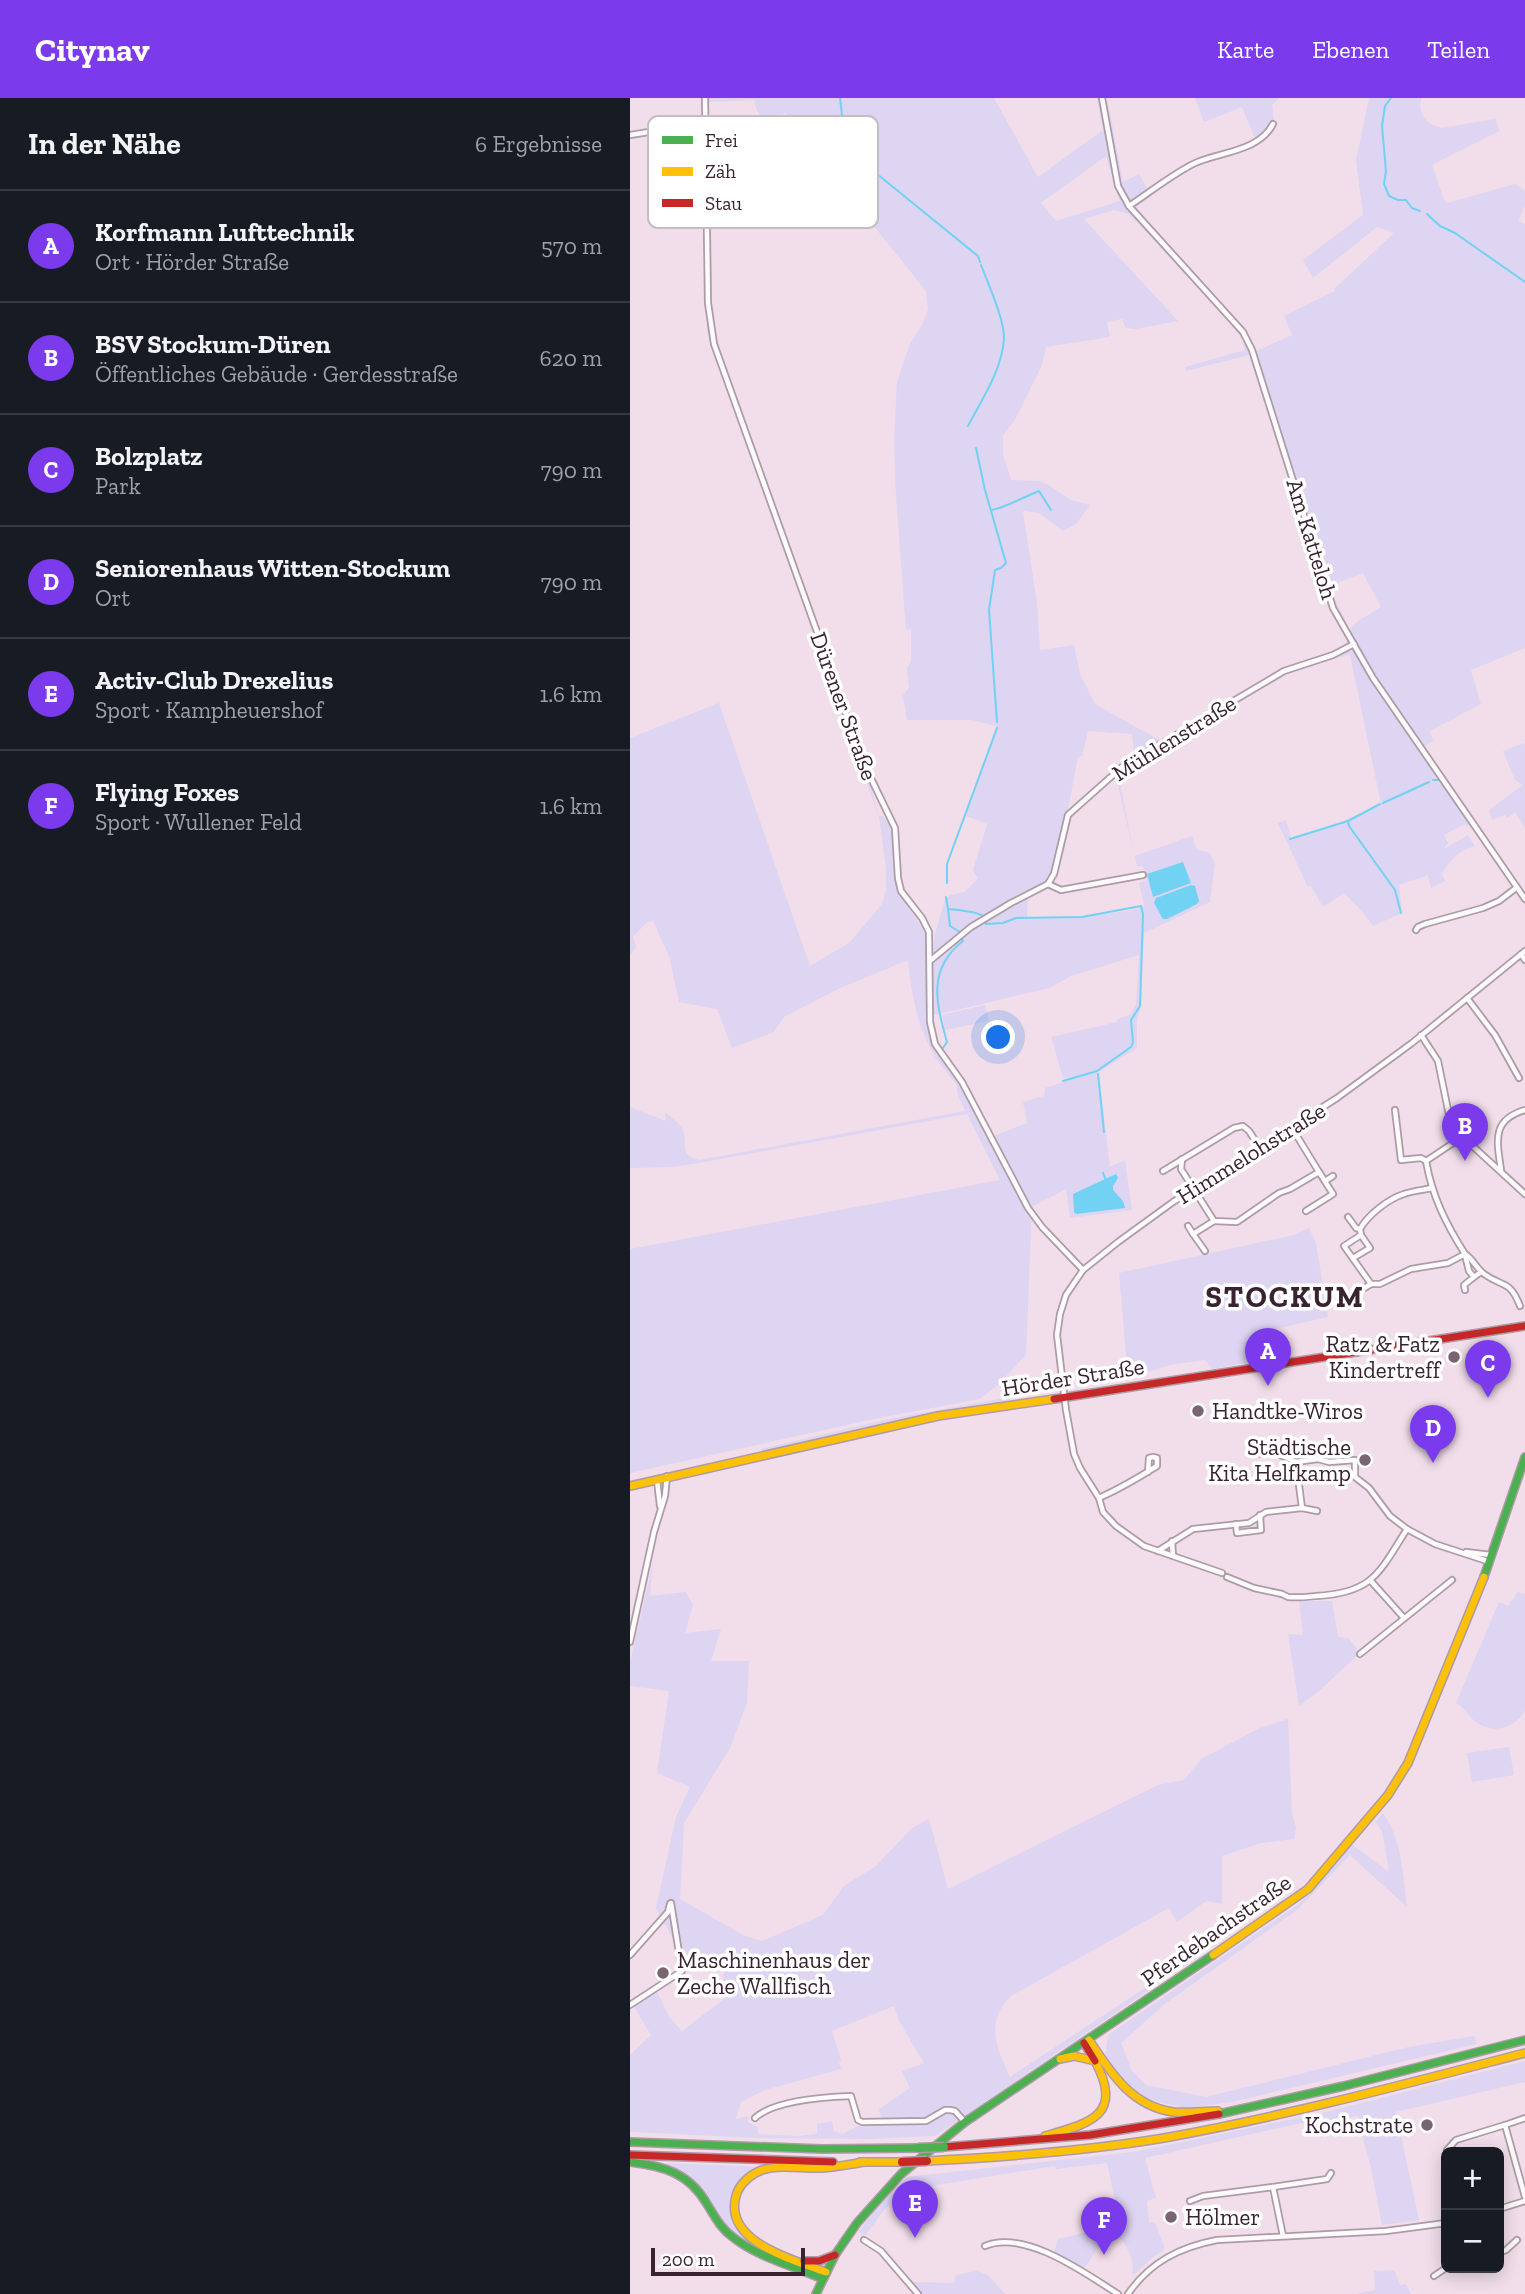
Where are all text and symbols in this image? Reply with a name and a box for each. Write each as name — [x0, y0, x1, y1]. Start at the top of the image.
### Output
text: Citynav — [35, 30, 150, 69]
text: Karte — [1217, 35, 1274, 64]
text: Ebenen — [1312, 35, 1389, 64]
text: Teilen — [1427, 35, 1490, 64]
legend — [648, 116, 878, 228]
text: In der Nähe — [28, 126, 181, 162]
text: Frei — [705, 129, 738, 152]
text: 6 Ergebnisse — [475, 130, 602, 158]
text: Zäh — [705, 160, 736, 183]
text: Stau — [705, 192, 742, 215]
text: Korfmann Lufttechnik — [95, 216, 354, 248]
text: A — [43, 232, 59, 260]
text: 570 m — [541, 232, 602, 260]
text: Ort · Hörder Straße — [95, 248, 289, 276]
text: BSV Stockum-Düren — [95, 328, 331, 360]
text: B — [44, 344, 58, 372]
text: 620 m — [540, 344, 602, 372]
text: Öffentliches Gebäude · Gerdesstraße — [95, 360, 458, 388]
text: Bolzplatz — [95, 440, 203, 472]
text: C — [44, 456, 58, 484]
text: 790 m — [541, 456, 602, 484]
text: Park — [95, 472, 141, 500]
street label: Am Katteloh — [1280, 475, 1344, 603]
text: Seniorenhaus Witten-Stockum — [95, 552, 450, 584]
text: D — [43, 568, 59, 596]
text: 790 m — [541, 568, 602, 596]
text: Ort — [95, 584, 130, 612]
street label: Dürener Straße — [804, 628, 884, 784]
text: Activ-Club Drexelius — [95, 664, 333, 696]
text: E — [44, 680, 58, 708]
text: 1.6 km — [539, 680, 602, 708]
street label: Mühlenstraße — [1107, 689, 1241, 787]
text: Sport · Kampheuershof — [95, 696, 323, 724]
text: Flying Foxes — [95, 776, 239, 808]
text: F — [44, 792, 58, 820]
text: 1.6 km — [539, 792, 602, 820]
text: Sport · Wullener Feld — [95, 808, 302, 836]
your location — [981, 1020, 1015, 1054]
street label: Himmelohstraße — [1171, 1096, 1331, 1210]
pin: B — [1442, 1103, 1488, 1161]
district label: STOCKUM — [1205, 1279, 1365, 1315]
pin: A — [1245, 1328, 1291, 1386]
place label: Ratz & Fatz Kindertreff — [1325, 1330, 1442, 1384]
pin: C — [1465, 1340, 1511, 1398]
marker: Ratz & Fatz Kindertreff — [1446, 1349, 1462, 1365]
street label: Hörder Straße — [1000, 1352, 1146, 1402]
place label: Handtke-Wiros — [1212, 1397, 1363, 1425]
marker: Handtke-Wiros — [1190, 1403, 1206, 1419]
pin: D — [1410, 1405, 1456, 1463]
place label: Städtische Kita Helfkamp — [1208, 1433, 1351, 1487]
marker: Städtische Kita Helfkamp — [1357, 1452, 1373, 1468]
street label: Pferdebachstraße — [1136, 1868, 1296, 1992]
place label: Maschinenhaus der Zeche Wallfisch — [677, 1946, 871, 2000]
marker: Maschinenhaus der Zeche Wallfisch — [655, 1965, 671, 1981]
place label: Kochstrate — [1305, 2111, 1413, 2139]
marker: Kochstrate — [1419, 2117, 1435, 2133]
map controls — [1441, 2147, 1504, 2273]
button: + — [1441, 2147, 1504, 2210]
pin: E — [892, 2180, 938, 2238]
pin: F — [1081, 2197, 1127, 2255]
place label: Hölmer — [1185, 2203, 1260, 2231]
marker: Hölmer — [1163, 2209, 1179, 2225]
button: − — [1441, 2210, 1504, 2273]
scale bar — [651, 2245, 805, 2277]
text: 200 m — [662, 2248, 714, 2271]

